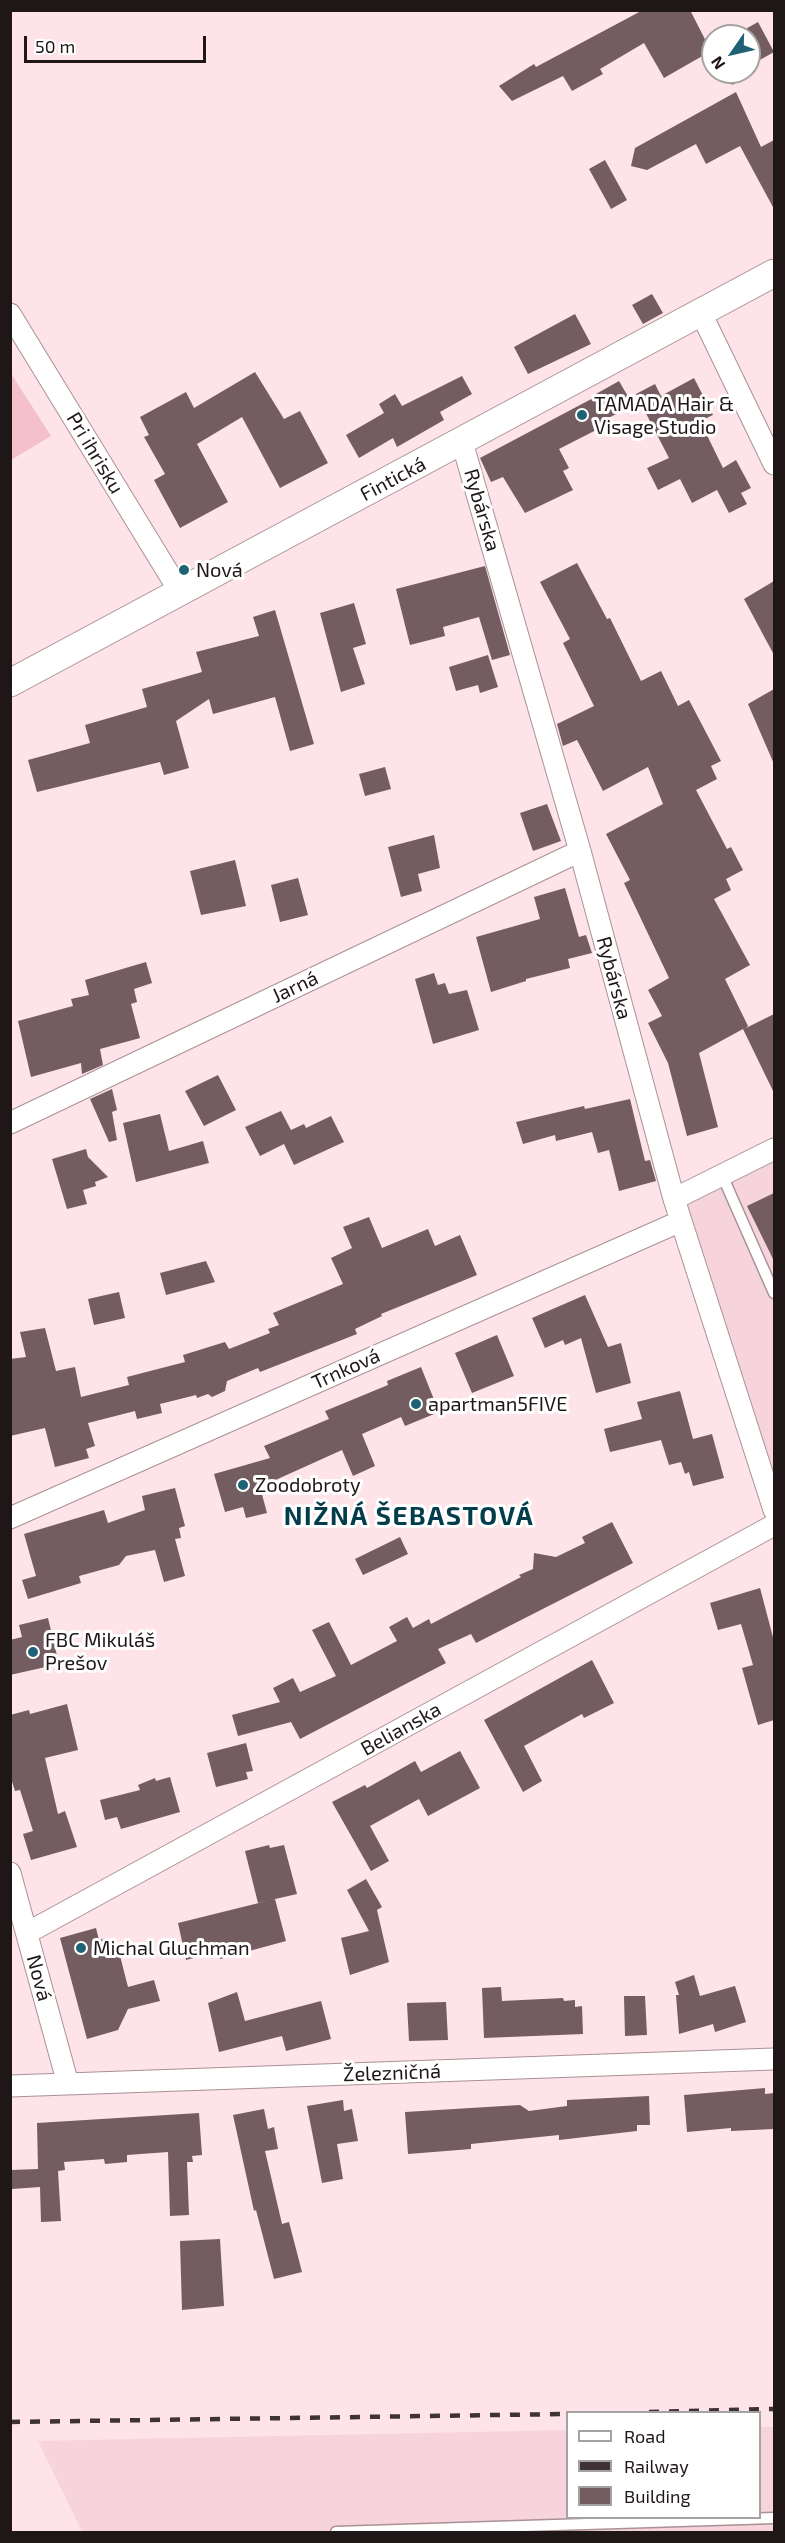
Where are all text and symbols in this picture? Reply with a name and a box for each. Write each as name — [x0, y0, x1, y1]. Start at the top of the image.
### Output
scale bar — [27, 24, 208, 62]
north arrow — [701, 24, 761, 84]
text: 50 m — [35, 35, 75, 57]
text: N — [706, 53, 728, 73]
place label: TAMADA Hair & Visage Studio — [594, 392, 734, 439]
street label: Pri ihrisku — [61, 408, 129, 498]
marker: TAMADA Hair & Visage Studio — [575, 408, 589, 422]
street label: Fintická — [356, 452, 430, 506]
street label: Rybárska — [459, 466, 505, 554]
place label: Nová — [196, 558, 243, 582]
marker: Nová — [177, 563, 191, 577]
street label: Rybárska — [591, 934, 637, 1022]
street label: Jarná — [268, 966, 322, 1008]
street label: Trnková — [308, 1343, 384, 1395]
place label: apartman5FIVE — [428, 1392, 567, 1416]
marker: apartman5FIVE — [409, 1397, 423, 1411]
place label: Zoodobroty — [255, 1473, 361, 1497]
marker: Zoodobroty — [236, 1478, 250, 1492]
district label: NIŽNÁ ŠEBASTOVÁ — [284, 1500, 534, 1532]
place label: FBC Mikuláš Prešov — [45, 1628, 155, 1675]
marker: FBC Mikuláš Prešov — [26, 1645, 40, 1659]
street label: Belianska — [357, 1697, 445, 1761]
place label: Michal Gluchman — [93, 1936, 250, 1960]
marker: Michal Gluchman — [74, 1941, 88, 1955]
street label: Nová — [21, 1952, 57, 2004]
street label: Železničná — [343, 2059, 441, 2087]
legend — [566, 2411, 761, 2519]
text: Road — [624, 2425, 665, 2447]
text: Railway — [624, 2455, 689, 2477]
text: Building — [624, 2485, 691, 2507]

